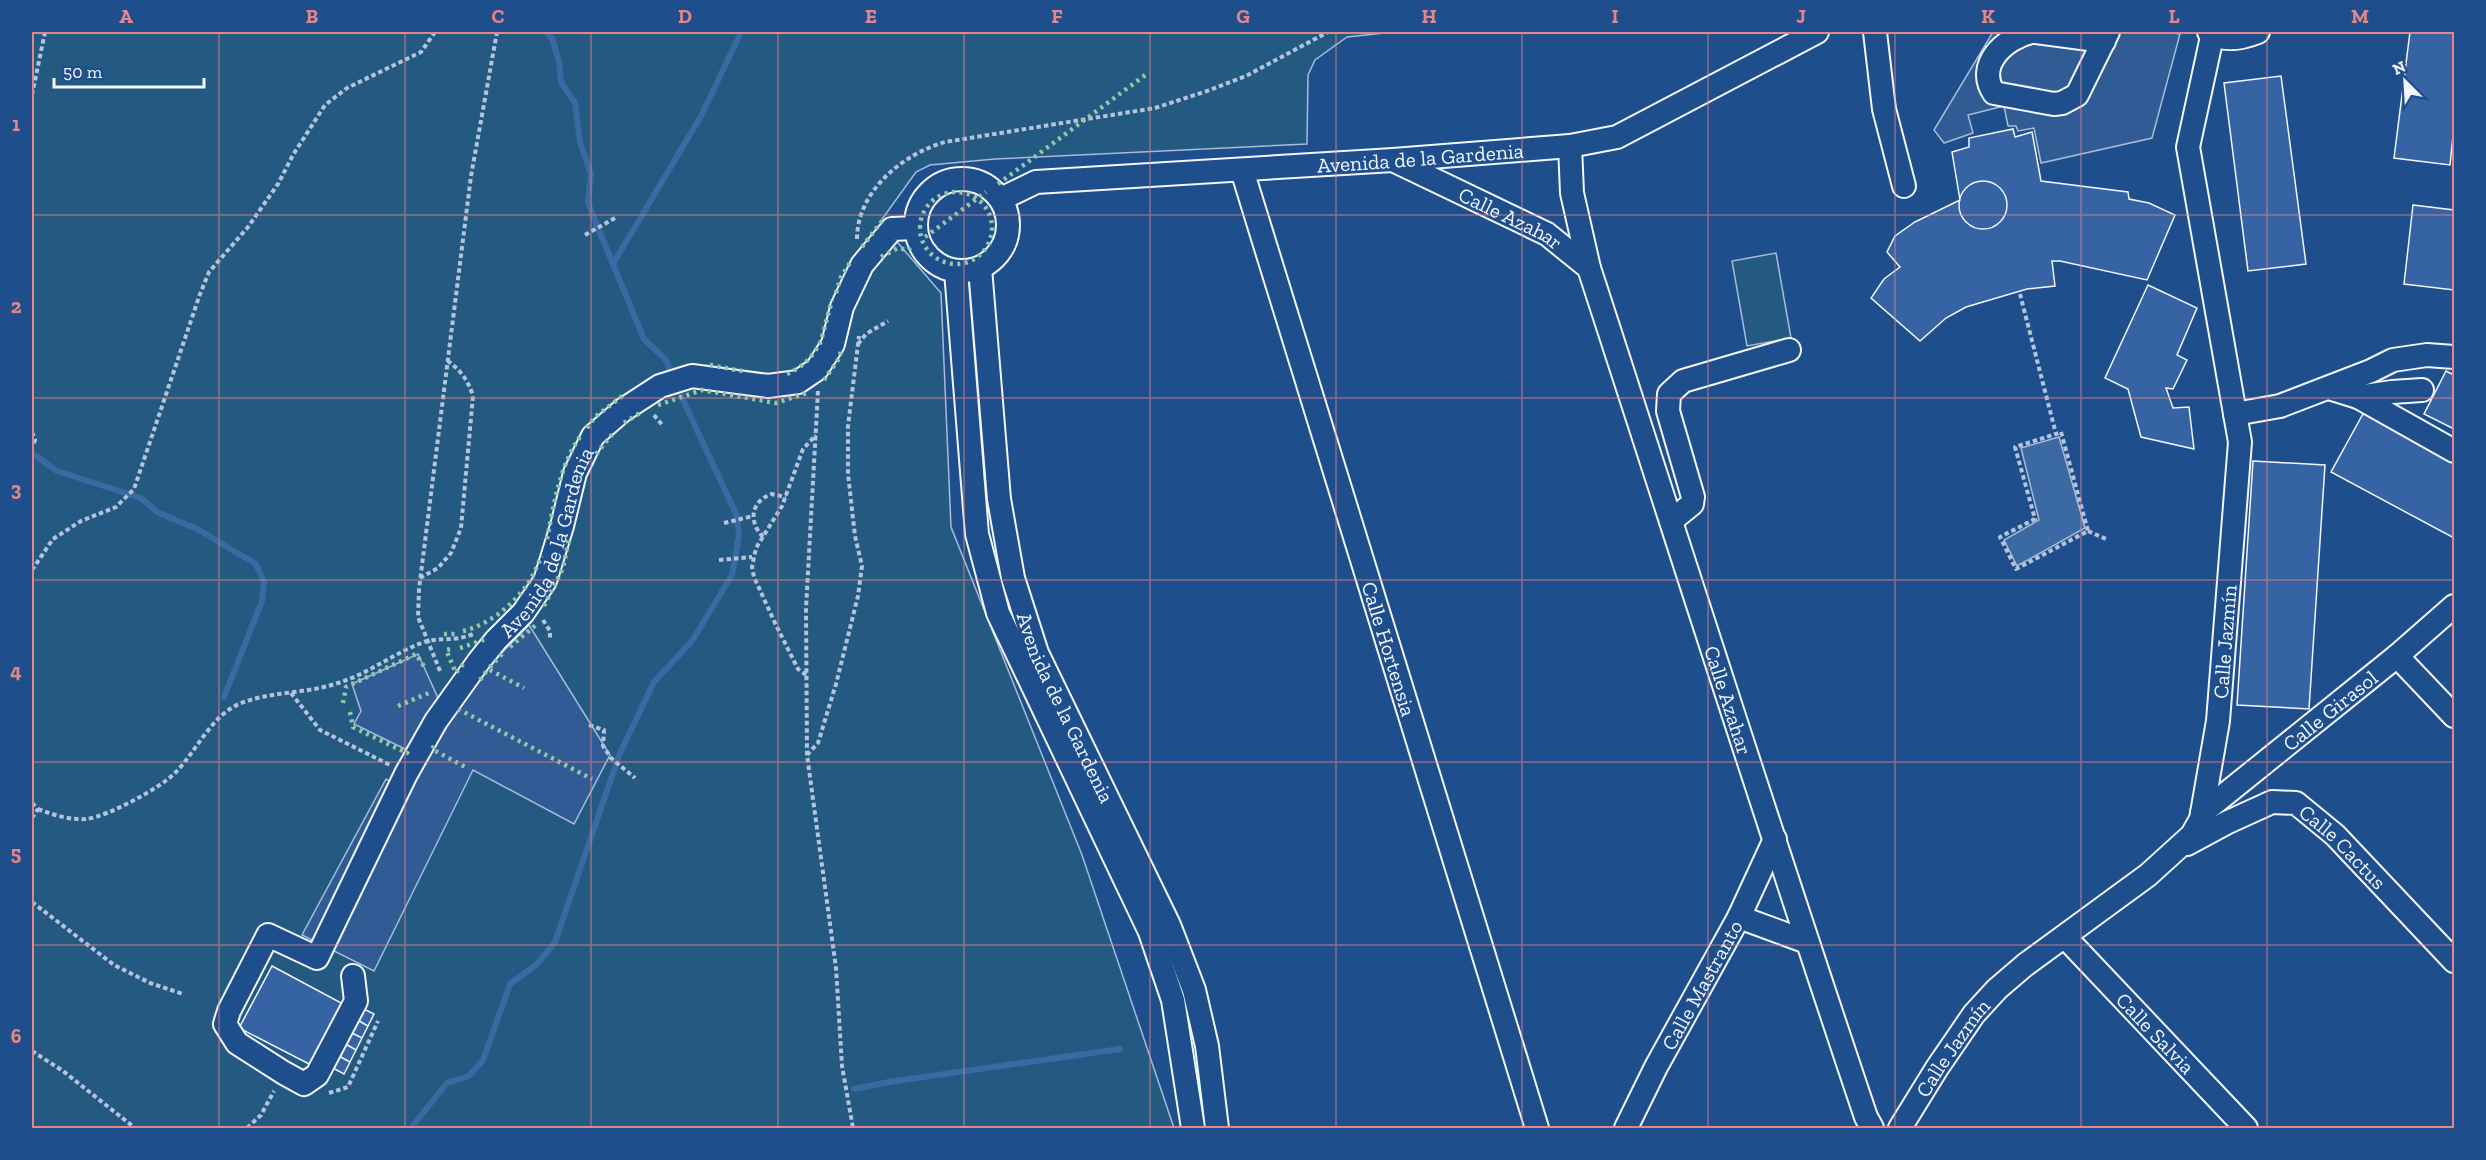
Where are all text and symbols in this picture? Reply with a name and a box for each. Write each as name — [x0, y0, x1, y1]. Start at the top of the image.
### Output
text: A — [119, 4, 133, 28]
text: B — [306, 4, 318, 28]
text: C — [492, 4, 505, 28]
text: D — [678, 4, 692, 28]
text: E — [865, 4, 877, 28]
text: F — [1051, 4, 1063, 28]
text: G — [1236, 4, 1250, 28]
text: H — [1421, 4, 1437, 28]
text: I — [1611, 4, 1619, 28]
text: J — [1796, 4, 1806, 28]
text: K — [1981, 4, 1995, 28]
text: L — [2168, 4, 2180, 28]
text: M — [2351, 4, 2369, 28]
scale bar — [54, 51, 204, 89]
north arrow — [2375, 51, 2435, 111]
text: N — [2390, 57, 2409, 79]
text: 50 m — [63, 61, 103, 83]
text: 1 — [12, 112, 20, 136]
street label: Avenida de la Gardenia — [1316, 137, 1524, 177]
street label: Calle Azahar — [1455, 181, 1568, 254]
text: 2 — [11, 294, 22, 318]
street label: Avenida de la Gardenia — [494, 443, 598, 642]
text: 3 — [11, 477, 22, 501]
street label: Calle Hortensia — [1357, 578, 1422, 719]
street label: Calle Jazmín — [2207, 584, 2241, 700]
street label: Avenida de la Gardenia — [1012, 609, 1120, 807]
street label: Calle Azahar — [1699, 642, 1758, 758]
text: 4 — [10, 659, 22, 683]
street label: Calle Girasol — [2277, 664, 2383, 756]
street label: Calle Cactus — [2294, 799, 2392, 894]
text: 5 — [11, 841, 21, 865]
street label: Calle Mastranto — [1656, 915, 1747, 1054]
street label: Calle Salvia — [2111, 987, 2200, 1079]
street label: Calle Jazmín — [1910, 993, 1995, 1101]
text: 6 — [11, 1024, 22, 1048]

